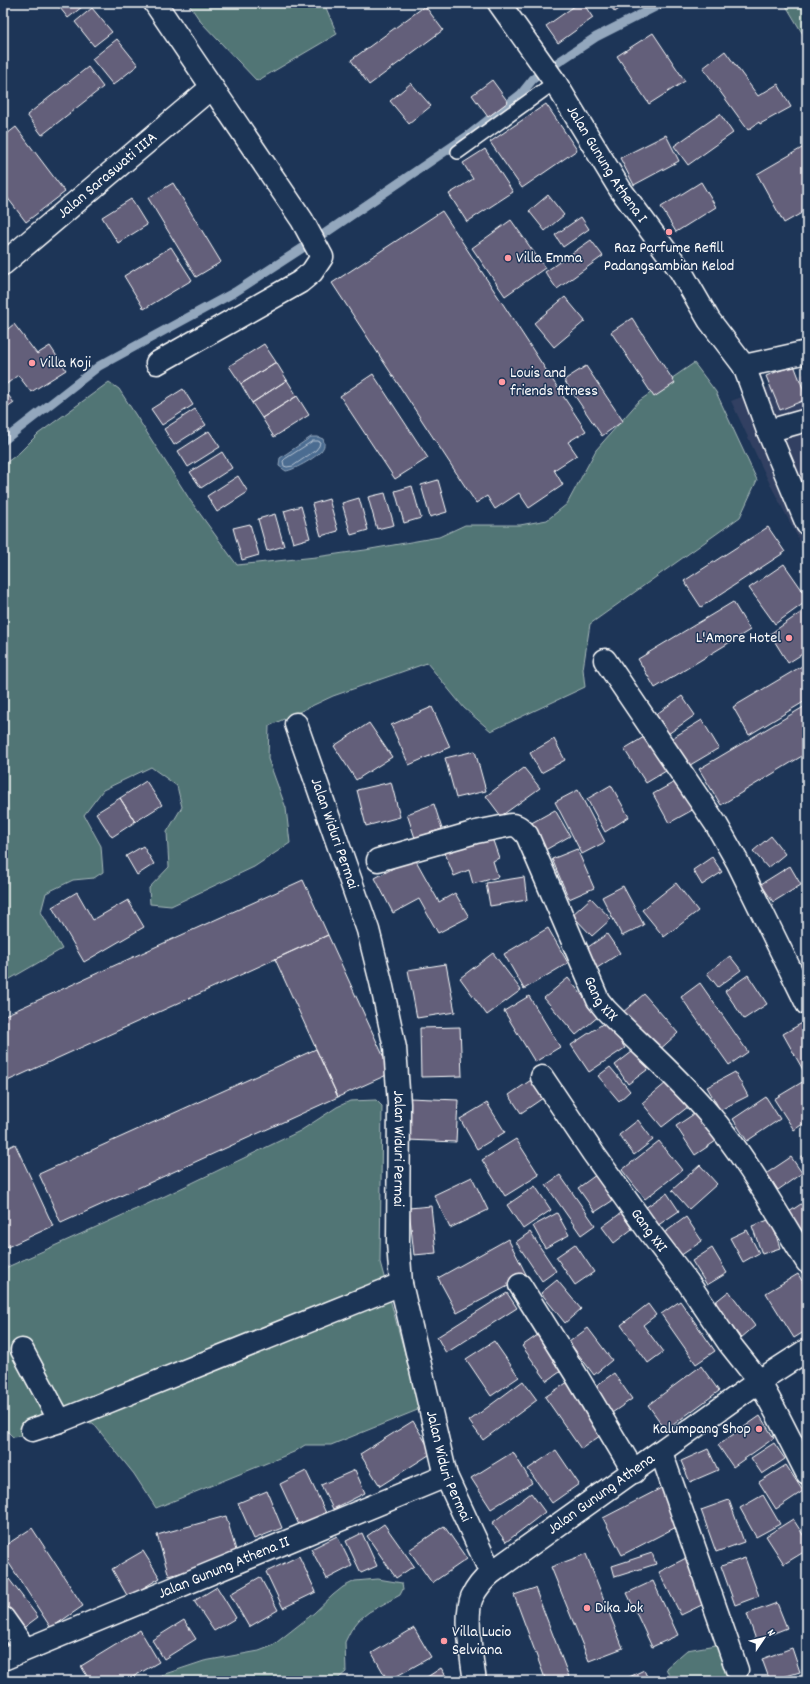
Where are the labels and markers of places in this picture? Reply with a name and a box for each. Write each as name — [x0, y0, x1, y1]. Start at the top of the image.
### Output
marker: Raz Parfume Refill Padangsambian Kelod — [664, 227, 674, 237]
place label: Raz Parfume Refill Padangsambian Kelod — [604, 237, 734, 278]
place label: Villa Emma — [516, 247, 583, 270]
marker: Villa Emma — [503, 253, 513, 263]
place label: Villa Koji — [40, 352, 91, 375]
marker: Villa Koji — [27, 358, 37, 368]
place label: Louis and friends fitness — [510, 362, 598, 403]
marker: Louis and friends fitness — [497, 377, 507, 387]
place label: L'Amore Hotel — [696, 627, 781, 650]
marker: L'Amore Hotel — [784, 633, 794, 643]
place label: Kalumpang Shop — [653, 1418, 751, 1441]
marker: Kalumpang Shop — [754, 1424, 764, 1434]
place label: Dika Jok — [595, 1597, 643, 1620]
marker: Dika Jok — [582, 1603, 592, 1613]
place label: Villa Lucio Selviana — [452, 1621, 511, 1662]
marker: Villa Lucio Selviana — [439, 1636, 449, 1646]

